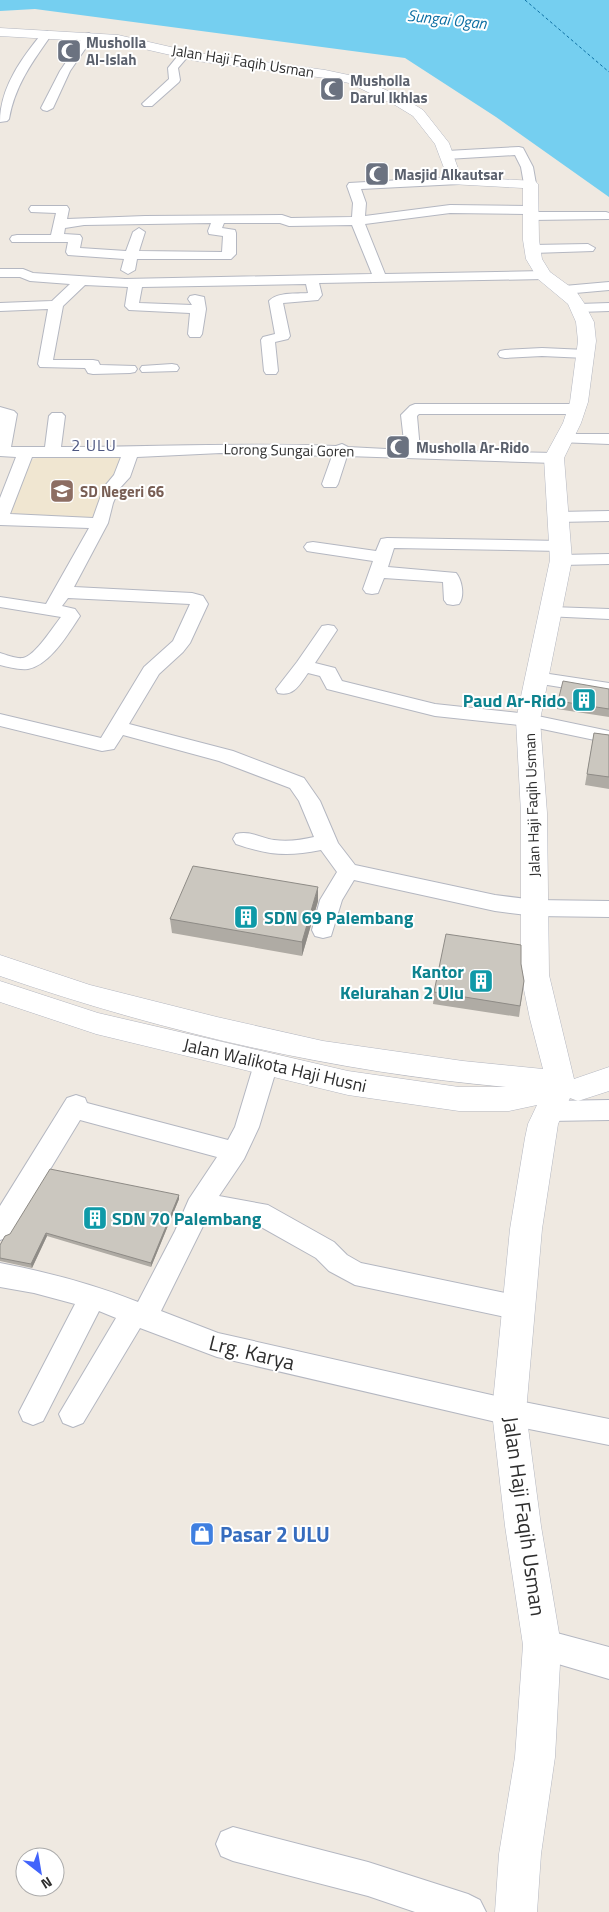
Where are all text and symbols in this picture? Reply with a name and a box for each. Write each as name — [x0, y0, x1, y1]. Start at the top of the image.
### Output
water label: Sungai Ogan — [406, 3, 489, 35]
place label: Musholla Al-Islah — [86, 31, 147, 71]
mosque icon: Musholla Al-Islah — [56, 38, 82, 64]
street label: Jalan Haji Faqih Usman — [170, 38, 316, 84]
place label: Musholla Darul Ikhlas — [350, 69, 428, 109]
mosque icon: Musholla Darul Ikhlas — [319, 76, 345, 102]
mosque icon: Masjid Alkautsar — [364, 161, 390, 187]
place label: Masjid Alkautsar — [394, 163, 504, 186]
district label: 2 ULU — [71, 433, 117, 457]
mosque icon: Musholla Ar-Rido — [385, 434, 411, 460]
place label: Musholla Ar-Rido — [416, 436, 529, 459]
street label: Lorong Sungai Goren — [223, 437, 355, 463]
school or university icon: SD Negeri 66 — [49, 478, 75, 504]
place label: SD Negeri 66 — [80, 480, 164, 503]
place label: Paud Ar-Rido — [463, 687, 566, 714]
building icon: Paud Ar-Rido — [571, 687, 597, 713]
street label: Jalan Haji Faqih Usman — [518, 733, 546, 877]
building icon: SDN 69 Palembang — [233, 904, 259, 930]
place label: SDN 69 Palembang — [264, 904, 414, 931]
place label: Kantor Kelurahan 2 Ulu — [340, 958, 464, 1006]
building icon: Kantor Kelurahan 2 Ulu — [468, 968, 494, 994]
street label: Jalan Walikota Haji Husni — [181, 1031, 369, 1099]
building icon: SDN 70 Palembang — [82, 1205, 108, 1231]
place label: SDN 70 Palembang — [112, 1205, 262, 1232]
street label: Lrg. Karya — [206, 1326, 299, 1378]
street label: Jalan Haji Faqih Usman — [495, 1414, 555, 1618]
place label: Pasar 2 ULU — [220, 1518, 330, 1550]
shop icon: Pasar 2 ULU — [189, 1521, 215, 1547]
north arrow — [15, 1847, 65, 1897]
text: N — [37, 1872, 57, 1895]

